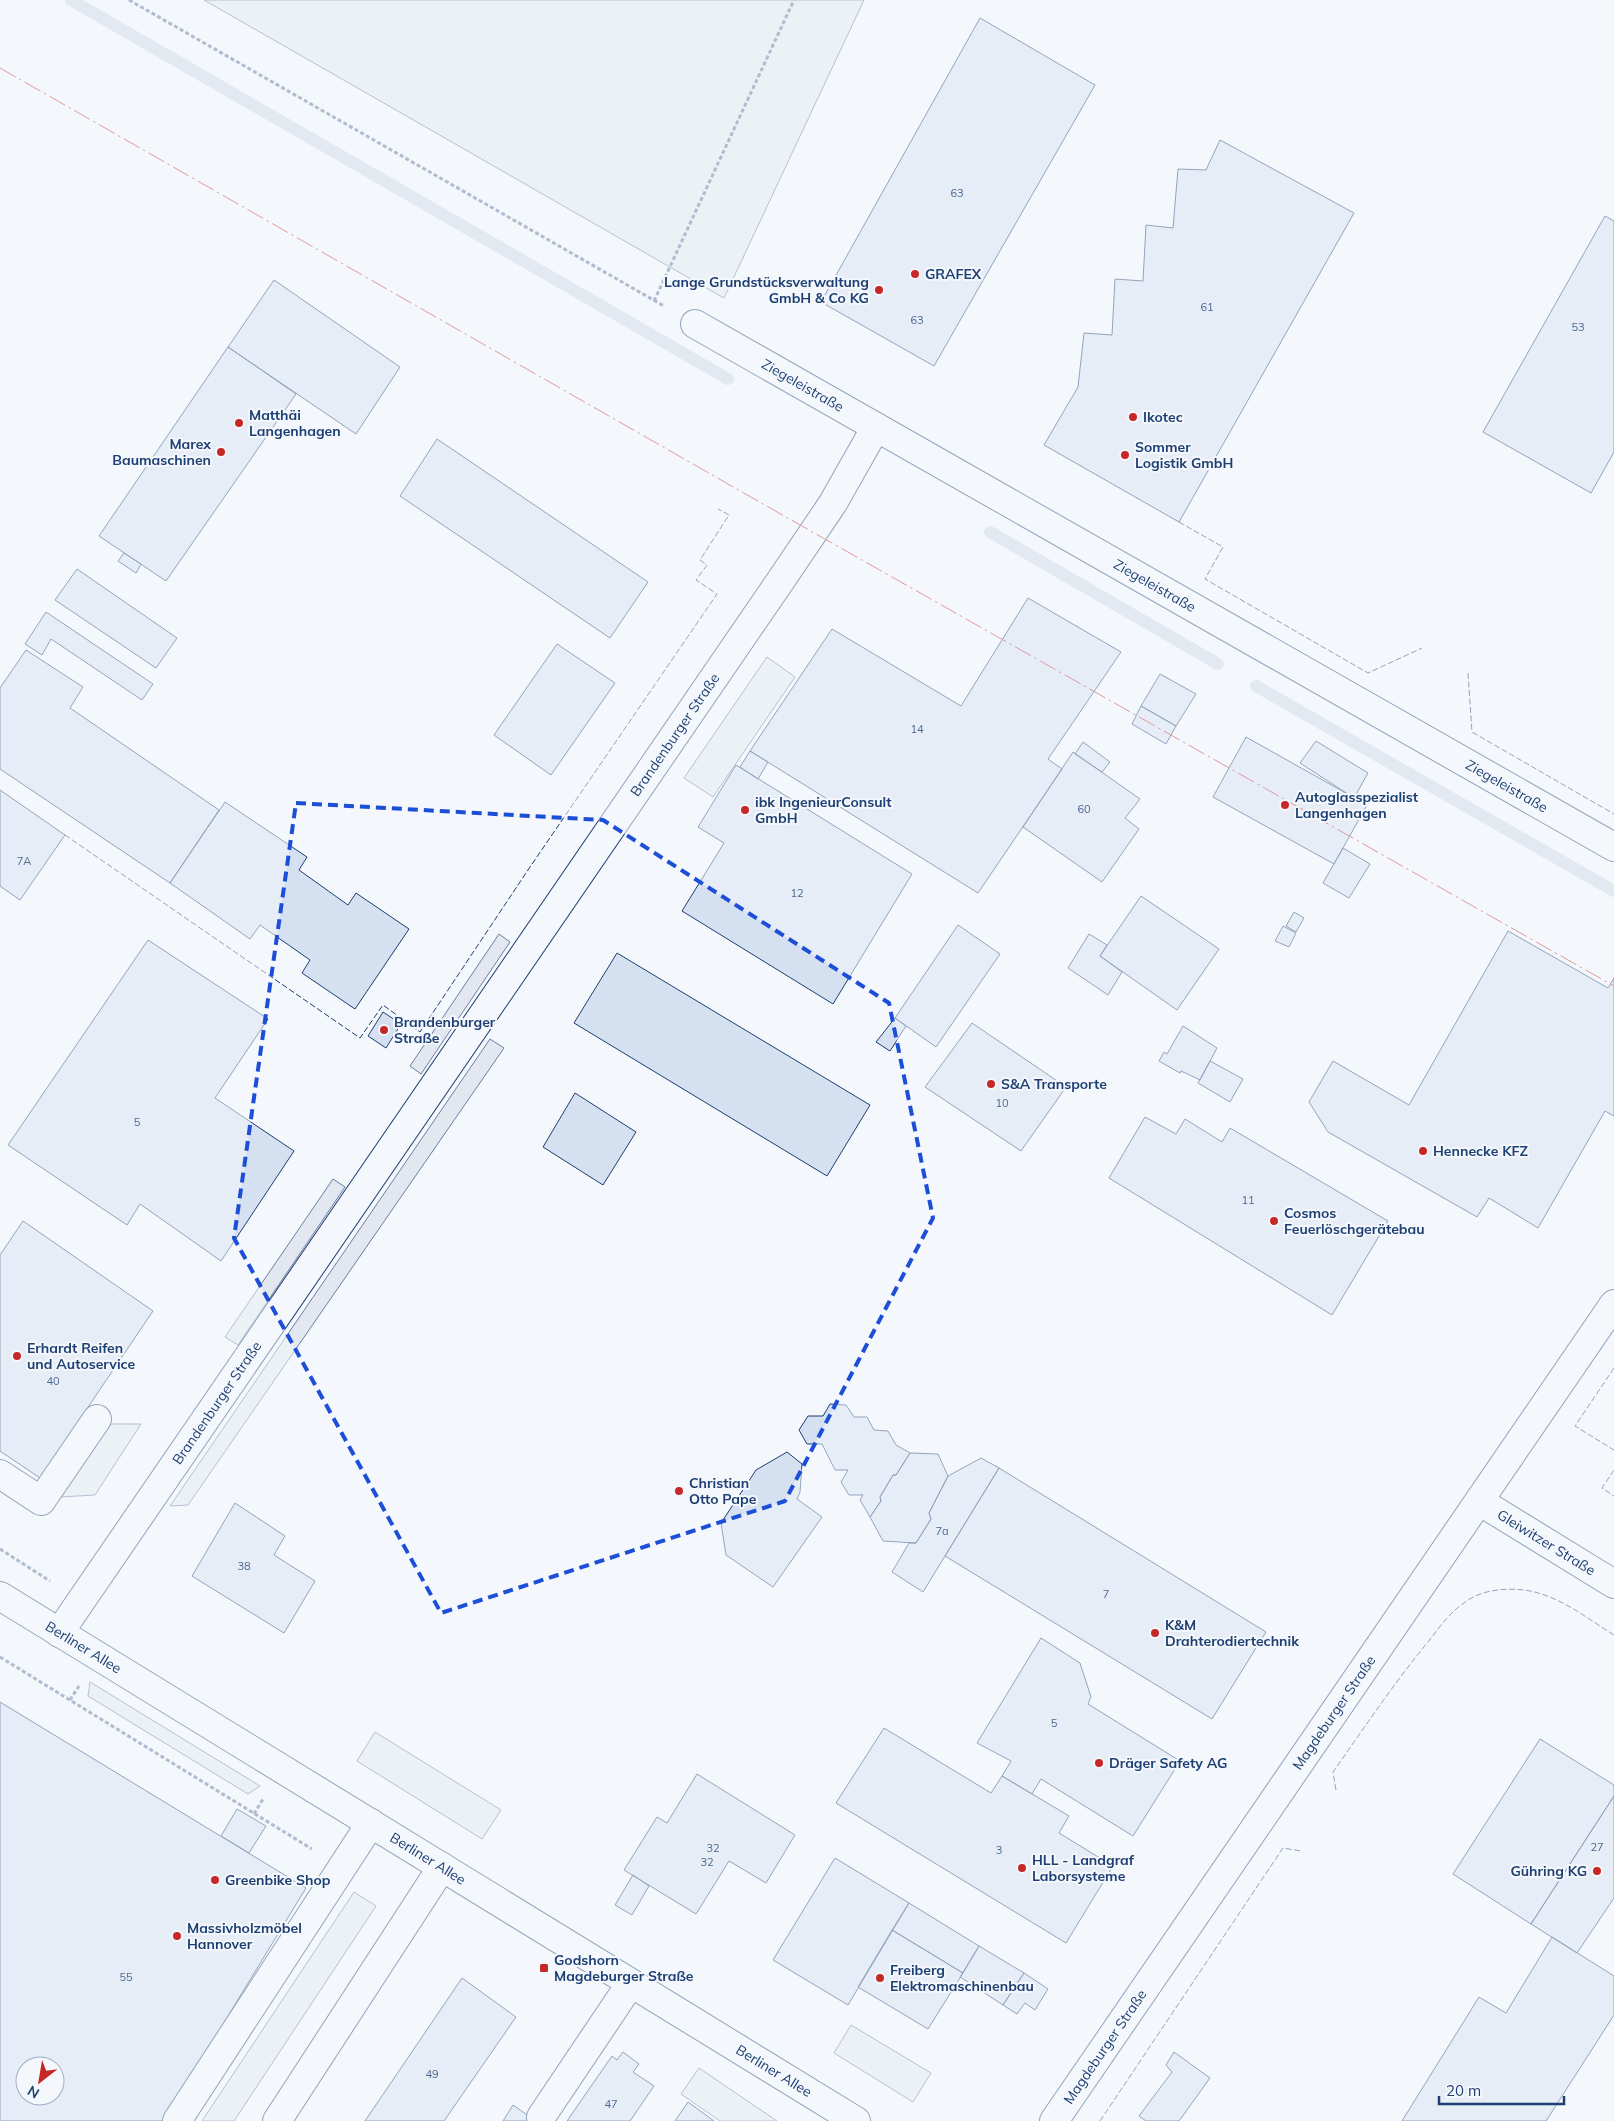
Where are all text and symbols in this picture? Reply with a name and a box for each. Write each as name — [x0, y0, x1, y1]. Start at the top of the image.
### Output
house number: 63 — [950, 186, 964, 200]
place label: GRAFEX — [925, 265, 982, 283]
marker: GRAFEX — [909, 268, 921, 280]
place label: Lange Grundstücksverwaltung GmbH & Co KG — [664, 273, 869, 307]
marker: Lange Grundstücksverwaltung GmbH & Co KG — [873, 284, 885, 296]
house number: 61 — [1200, 300, 1214, 314]
house number: 63 — [910, 313, 924, 327]
house number: 53 — [1571, 320, 1585, 334]
street label: Ziegeleistraße — [759, 355, 847, 416]
place label: Matthäi Langenhagen — [249, 406, 341, 440]
place label: Ikotec — [1143, 408, 1183, 426]
marker: Ikotec — [1127, 411, 1139, 423]
marker: Matthäi Langenhagen — [233, 417, 245, 429]
place label: Marex Baumaschinen — [112, 435, 211, 469]
place label: Sommer Logistik GmbH — [1135, 438, 1233, 472]
marker: Marex Baumaschinen — [215, 446, 227, 458]
marker: Sommer Logistik GmbH — [1119, 449, 1131, 461]
street label: Ziegeleistraße — [1111, 555, 1199, 616]
street label: Brandenburger Straße — [626, 670, 723, 800]
house number: 14 — [910, 722, 924, 736]
street label: Ziegeleistraße — [1463, 756, 1551, 816]
place label: Autoglasspezialist Langenhagen — [1295, 788, 1419, 822]
place label: ibk IngenieurConsult GmbH — [755, 793, 892, 827]
marker: Autoglasspezialist Langenhagen — [1279, 799, 1291, 811]
house number: 60 — [1077, 802, 1091, 816]
marker: ibk IngenieurConsult GmbH — [739, 804, 751, 816]
house number: 7A — [17, 854, 31, 868]
house number: 12 — [790, 886, 804, 900]
place label: Brandenburger Straße — [394, 1013, 496, 1047]
marker: Brandenburger Straße — [378, 1024, 390, 1036]
place label: S&A Transporte — [1001, 1075, 1107, 1093]
marker: S&A Transporte — [985, 1078, 997, 1090]
house number: 10 — [995, 1096, 1009, 1110]
house number: 5 — [134, 1115, 141, 1129]
place label: Hennecke KFZ — [1433, 1142, 1528, 1160]
marker: Hennecke KFZ — [1417, 1145, 1429, 1157]
house number: 11 — [1241, 1193, 1255, 1207]
place label: Cosmos Feuerlöschgerätebau — [1284, 1204, 1425, 1238]
marker: Cosmos Feuerlöschgerätebau — [1268, 1215, 1280, 1227]
street label: Brandenburger Straße — [168, 1338, 265, 1468]
place label: Erhardt Reifen und Autoservice — [27, 1339, 135, 1373]
marker: Erhardt Reifen und Autoservice — [11, 1350, 23, 1362]
house number: 40 — [46, 1374, 60, 1388]
place label: Christian Otto Pape — [689, 1474, 757, 1508]
marker: Christian Otto Pape — [673, 1485, 685, 1497]
street label: Gleiwitzer Straße — [1494, 1505, 1599, 1579]
house number: 7a — [935, 1524, 949, 1538]
house number: 38 — [237, 1559, 251, 1573]
house number: 7 — [1103, 1587, 1109, 1601]
place label: K&M Drahterodiertechnik — [1165, 1616, 1299, 1650]
street label: Berliner Allee — [42, 1617, 125, 1677]
marker: K&M Drahterodiertechnik — [1149, 1627, 1161, 1639]
street label: Magdeburger Straße — [1288, 1652, 1379, 1773]
house number: 5 — [1051, 1716, 1058, 1730]
place label: Dräger Safety AG — [1109, 1754, 1227, 1772]
marker: Dräger Safety AG — [1093, 1757, 1105, 1769]
street label: Berliner Allee — [387, 1828, 469, 1889]
house number: 27 — [1590, 1840, 1604, 1854]
house number: 32 — [706, 1841, 720, 1855]
house number: 3 — [996, 1843, 1002, 1857]
place label: HLL - Landgraf Laborsysteme — [1032, 1851, 1135, 1885]
house number: 32 — [700, 1855, 714, 1869]
marker: HLL - Landgraf Laborsysteme — [1016, 1862, 1028, 1874]
place label: Gühring KG — [1510, 1862, 1587, 1880]
marker: Gühring KG — [1591, 1865, 1603, 1877]
place label: Greenbike Shop — [225, 1871, 331, 1889]
marker: Greenbike Shop — [209, 1874, 221, 1886]
place label: Massivholzmöbel Hannover — [187, 1919, 302, 1953]
marker: Massivholzmöbel Hannover — [171, 1930, 183, 1942]
place label: Godshorn Magdeburger Straße — [554, 1951, 694, 1985]
place label: Freiberg Elektromaschinenbau — [890, 1961, 1034, 1995]
marker: Godshorn Magdeburger Straße — [538, 1962, 550, 1974]
house number: 55 — [119, 1970, 133, 1984]
marker: Freiberg Elektromaschinenbau — [874, 1972, 886, 1984]
street label: Magdeburger Straße — [1059, 1986, 1150, 2107]
street label: Berliner Allee — [733, 2041, 815, 2101]
north arrow — [15, 2056, 65, 2106]
house number: 49 — [425, 2067, 439, 2081]
scale bar — [1439, 2074, 1564, 2106]
text: 20 m — [1446, 2081, 1481, 2100]
text: N — [24, 2082, 42, 2103]
house number: 47 — [604, 2097, 618, 2111]

